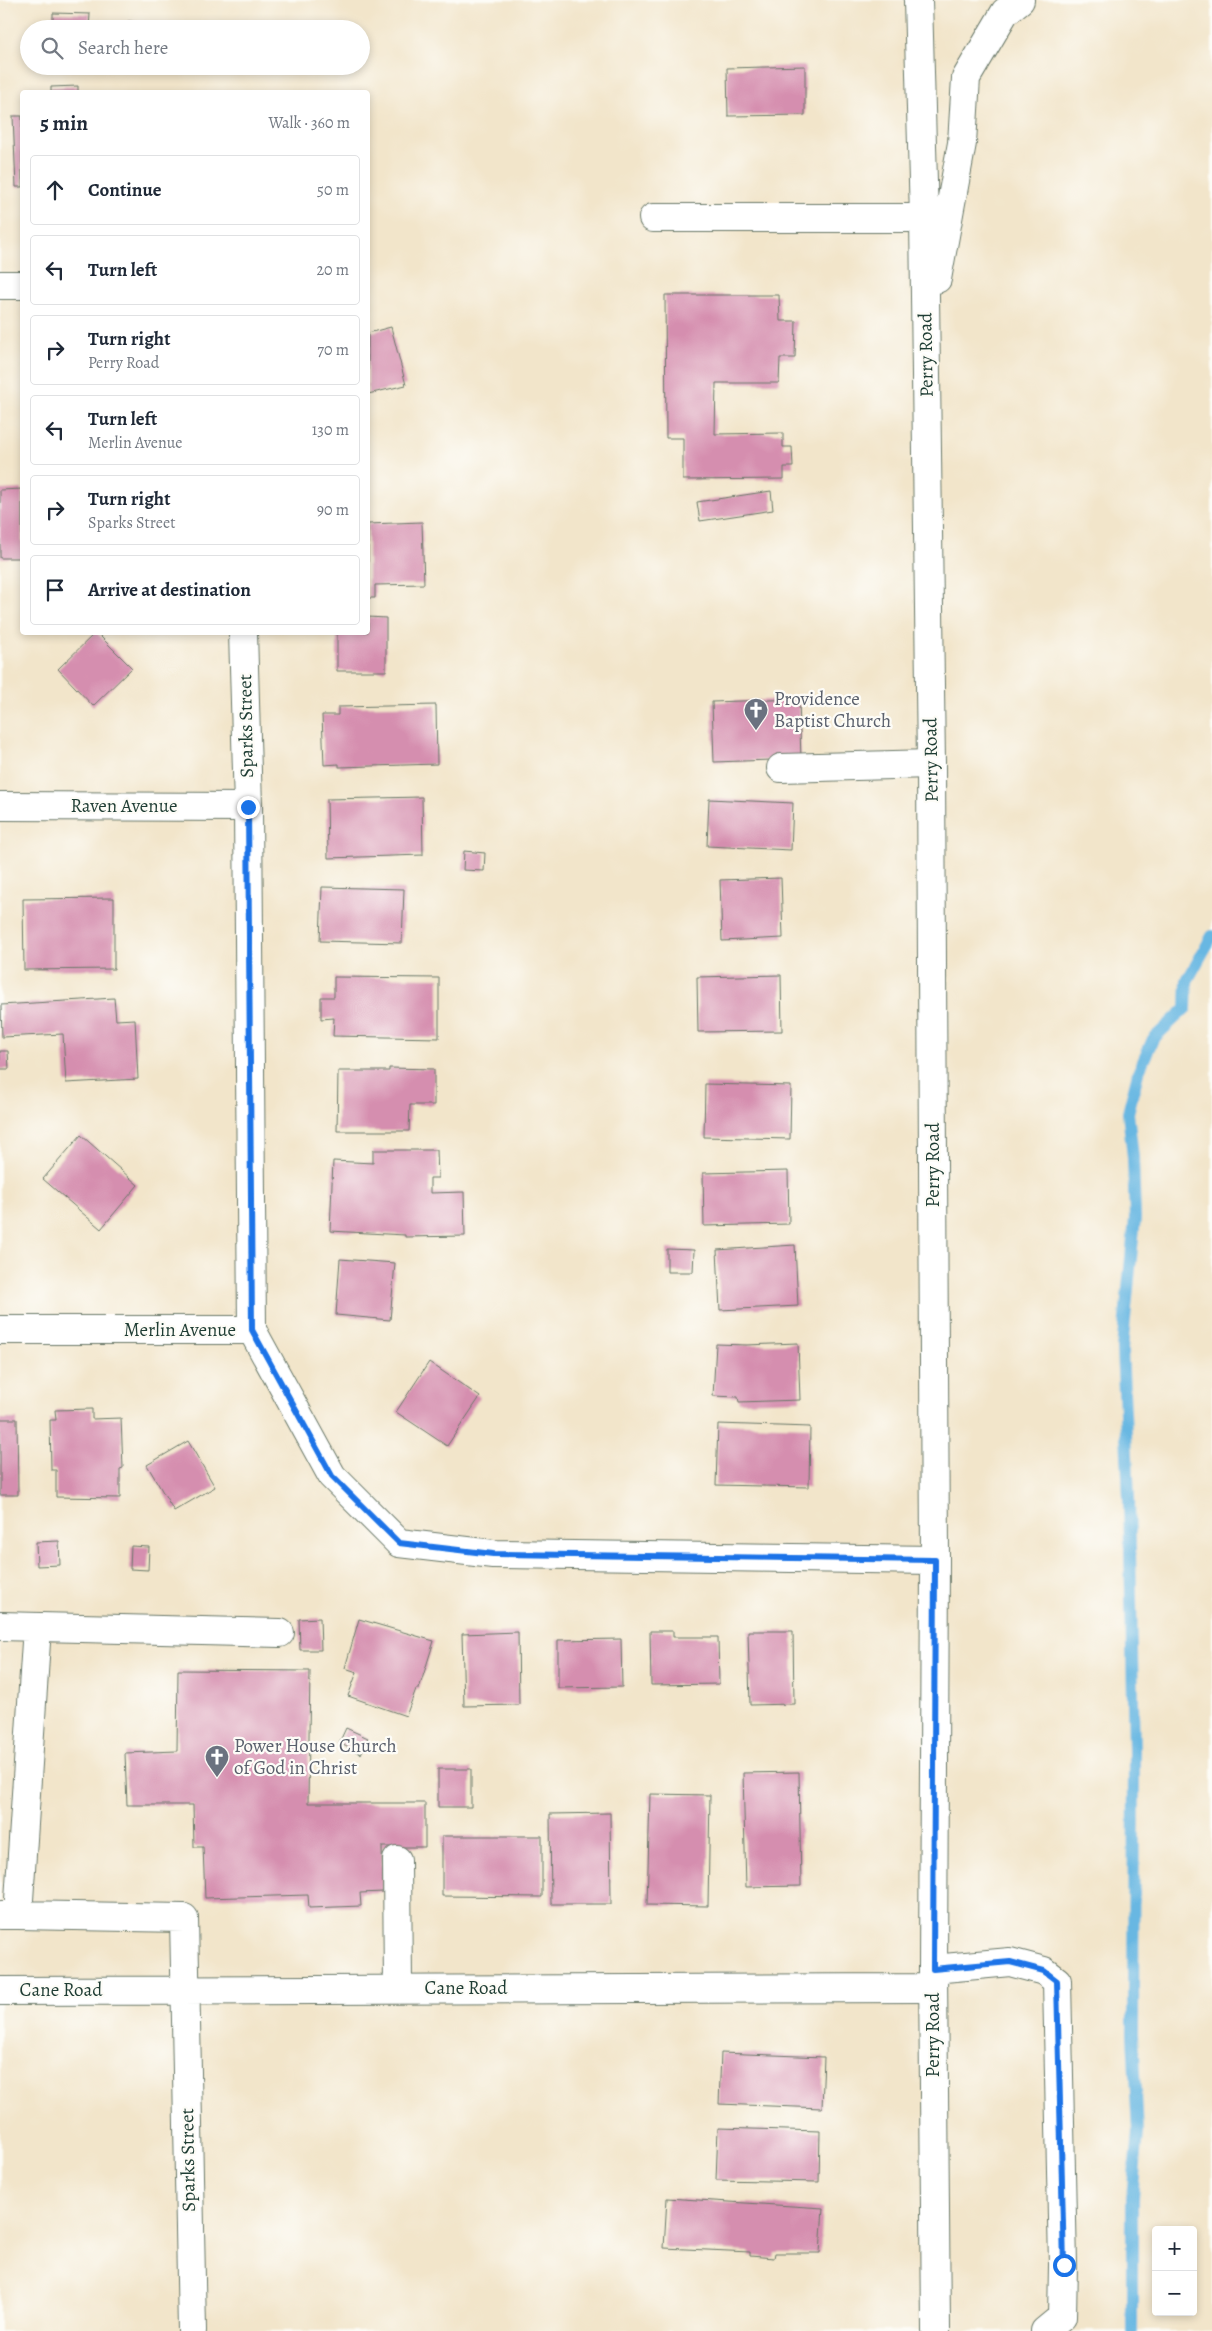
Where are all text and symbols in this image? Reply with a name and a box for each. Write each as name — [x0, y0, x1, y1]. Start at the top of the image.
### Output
search box — [20, 20, 370, 75]
icon: search — [38, 34, 66, 62]
text: Search here — [78, 35, 168, 61]
text: 5 min — [40, 109, 88, 137]
text: Walk · 360 m — [268, 112, 350, 134]
icon: ahead — [41, 176, 69, 204]
text: Continue — [88, 177, 162, 203]
text: 50 m — [317, 179, 349, 201]
icon: left — [41, 256, 69, 284]
text: Turn left — [88, 257, 157, 283]
text: 20 m — [316, 259, 349, 281]
street label: Perry Road — [912, 312, 940, 398]
text: Turn right — [88, 326, 170, 352]
icon: right — [41, 336, 69, 364]
text: 70 m — [317, 339, 349, 361]
text: Perry Road — [88, 352, 159, 374]
text: Turn left — [88, 406, 157, 432]
icon: left — [41, 416, 69, 444]
text: 130 m — [312, 419, 349, 441]
text: Merlin Avenue — [88, 432, 183, 454]
text: Turn right — [88, 486, 170, 512]
icon: right — [41, 496, 69, 524]
text: 90 m — [317, 499, 349, 521]
text: Sparks Street — [88, 512, 175, 534]
icon: arrive — [41, 576, 69, 604]
text: Arrive at destination — [88, 577, 251, 603]
street label: Sparks Street — [232, 674, 260, 778]
place label: Providence Baptist Church — [774, 686, 891, 734]
church icon: Providence Baptist Church — [743, 697, 769, 731]
street label: Perry Road — [917, 717, 945, 803]
street label: Raven Avenue — [70, 793, 178, 819]
route end — [237, 796, 260, 819]
street label: Perry Road — [920, 1122, 946, 1207]
street label: Merlin Avenue — [124, 1317, 236, 1343]
place label: Power House Church of God in Christ — [234, 1733, 397, 1781]
church icon: Power House Church of God in Christ — [204, 1744, 230, 1778]
street label: Cane Road — [425, 1975, 508, 2001]
street label: Cane Road — [20, 1977, 103, 2003]
street label: Perry Road — [920, 1992, 946, 2077]
street label: Sparks Street — [174, 2108, 202, 2212]
map controls — [1152, 2226, 1197, 2316]
button: + — [1152, 2226, 1197, 2271]
route start — [1053, 2254, 1076, 2277]
button: − — [1152, 2271, 1197, 2316]

